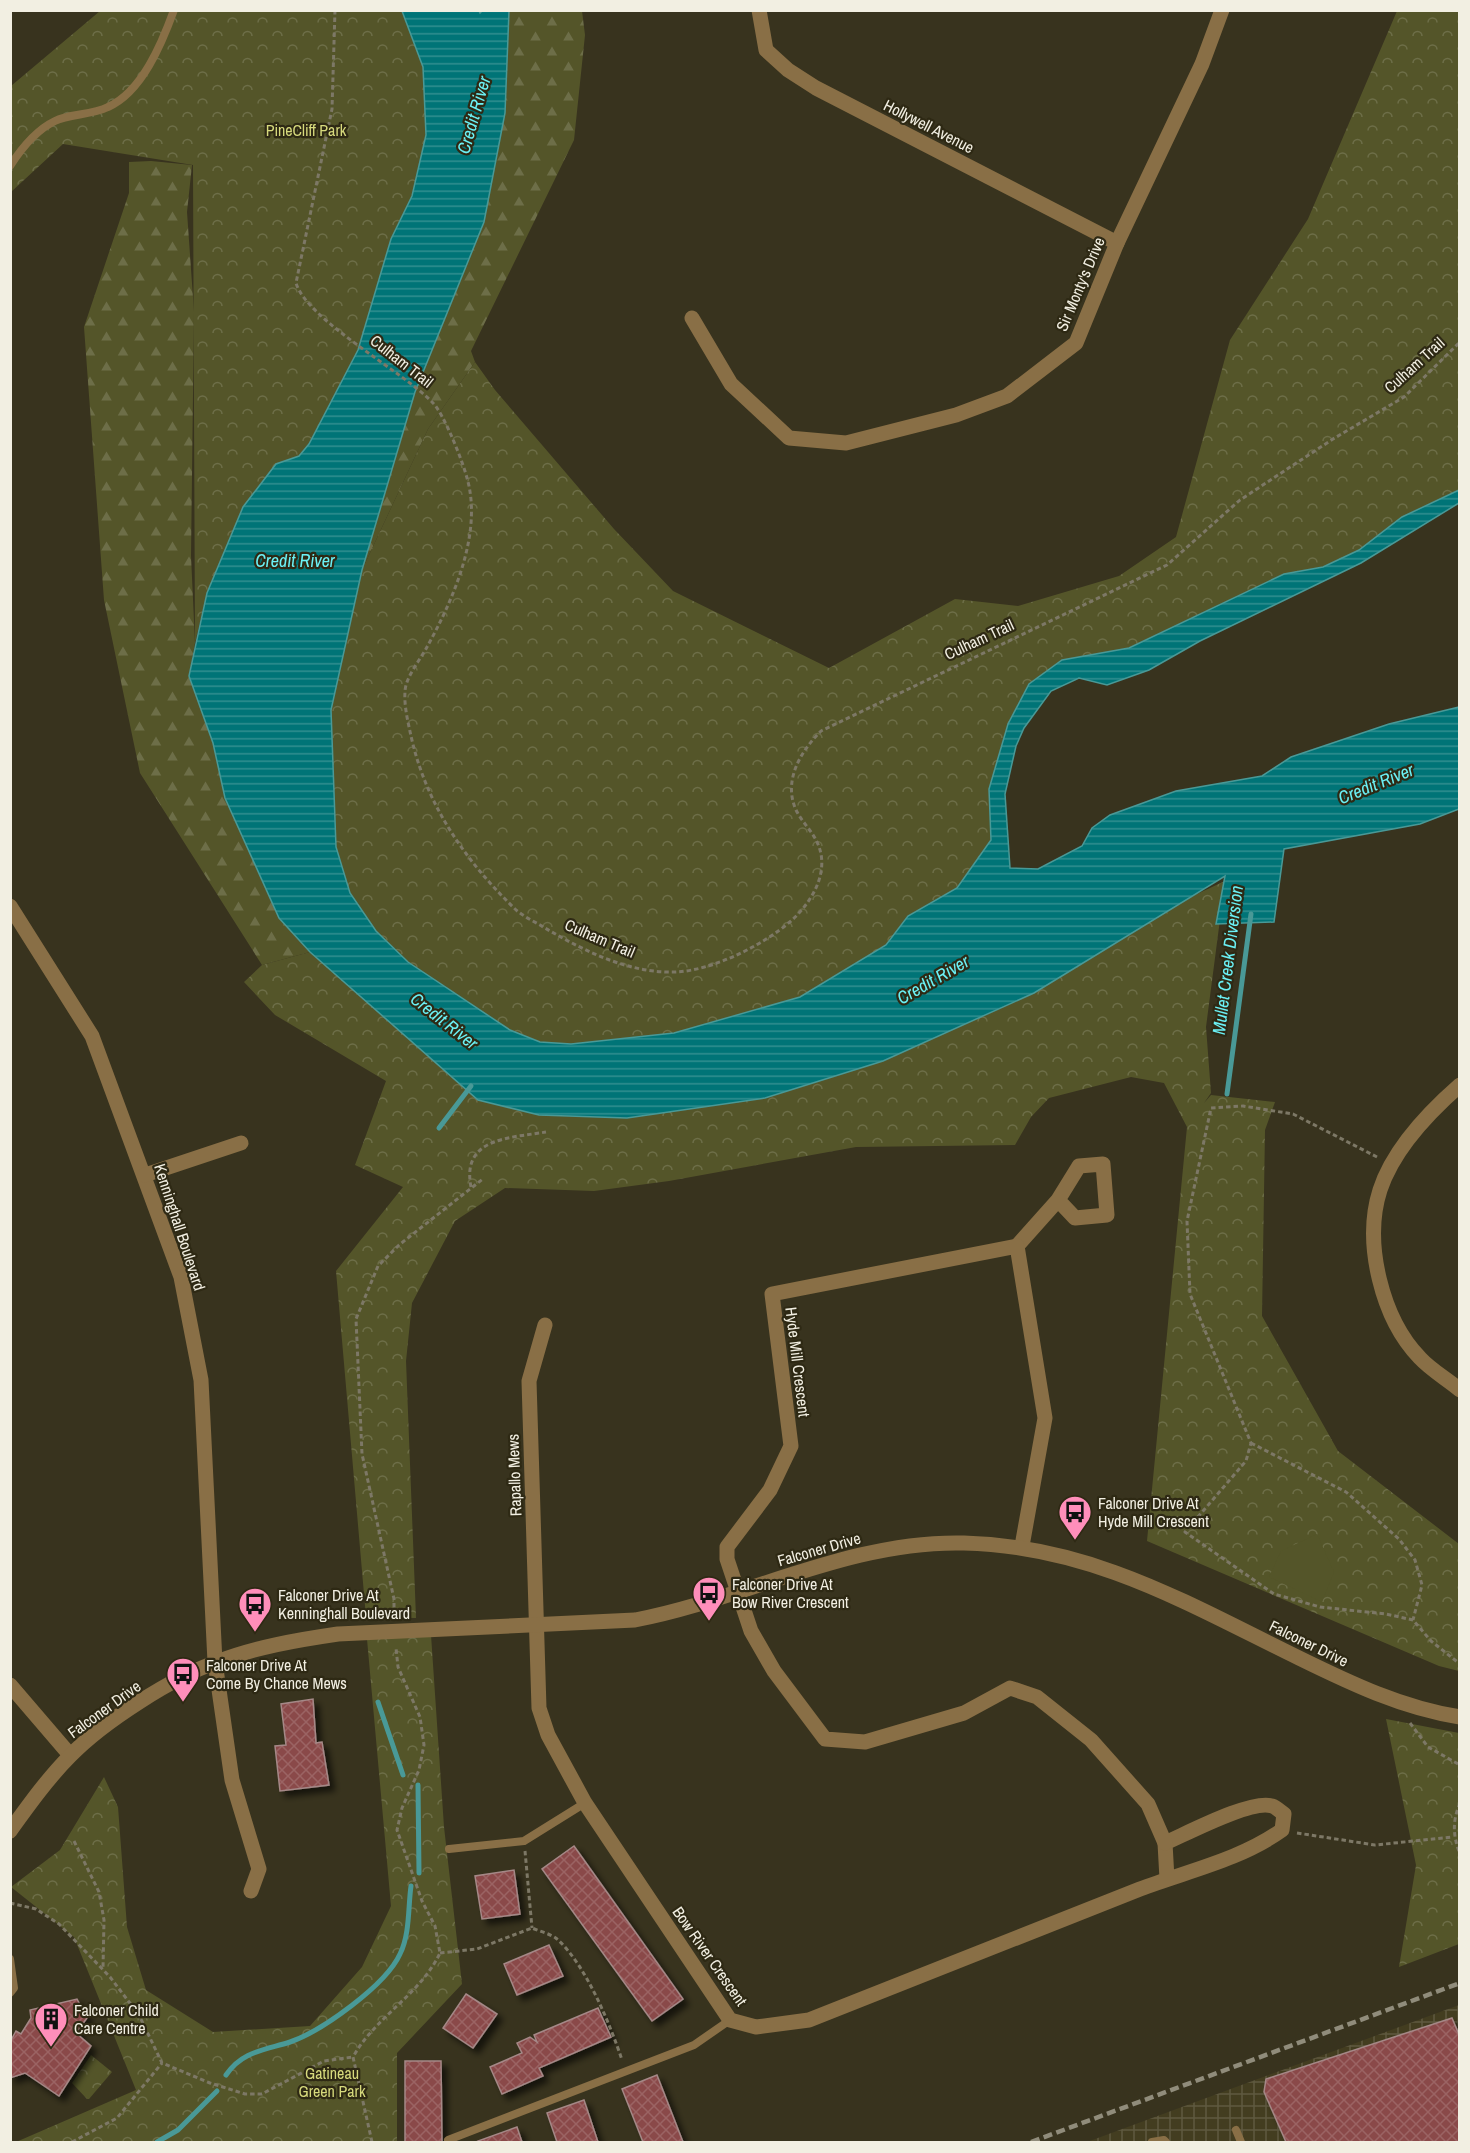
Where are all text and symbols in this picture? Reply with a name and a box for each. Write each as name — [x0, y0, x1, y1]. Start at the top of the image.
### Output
water label: Credit River — [451, 72, 497, 157]
street label: Hollywell Avenue — [880, 94, 978, 158]
park label: PineCliff Park — [266, 119, 347, 141]
street label: Sir Monty's Drive — [1050, 234, 1110, 334]
street label: Culham Trail — [366, 329, 438, 393]
street label: Culham Trail — [1379, 332, 1449, 398]
water label: Credit River — [255, 548, 336, 573]
street label: Culham Trail — [941, 613, 1017, 665]
water label: Credit River — [1334, 757, 1418, 810]
water label: Mullet Creek Diversion — [1206, 884, 1249, 1036]
street label: Culham Trail — [561, 913, 639, 963]
water label: Credit River — [892, 948, 974, 1010]
water label: Credit River — [405, 986, 484, 1056]
street label: Kenninghall Boulevard — [149, 1161, 211, 1293]
street label: Hyde Mill Crescent — [780, 1306, 816, 1419]
street label: Rapallo Mews — [502, 1433, 526, 1517]
place label: Falconer Drive At Hyde Mill Crescent — [1098, 1492, 1209, 1532]
bus stop icon: Falconer Drive At Hyde Mill Crescent — [1057, 1494, 1093, 1541]
street label: Falconer Drive — [775, 1527, 863, 1571]
place label: Falconer Drive At Bow River Crescent — [732, 1573, 849, 1613]
bus stop icon: Falconer Drive At Bow River Crescent — [691, 1575, 727, 1622]
place label: Falconer Drive At Kenninghall Boulevard — [278, 1584, 410, 1624]
bus stop icon: Falconer Drive At Kenninghall Boulevard — [237, 1586, 273, 1633]
street label: Falconer Drive — [1266, 1614, 1352, 1672]
place label: Falconer Drive At Come By Chance Mews — [206, 1654, 347, 1694]
bus stop icon: Falconer Drive At Come By Chance Mews — [165, 1656, 201, 1703]
street label: Falconer Drive — [63, 1675, 145, 1743]
street label: Bow River Crescent — [668, 1902, 753, 2010]
place label: Falconer Child Care Centre — [74, 1999, 159, 2039]
building icon: Falconer Child Care Centre — [33, 2001, 69, 2048]
park label: Gatineau Green Park — [298, 2062, 366, 2102]

